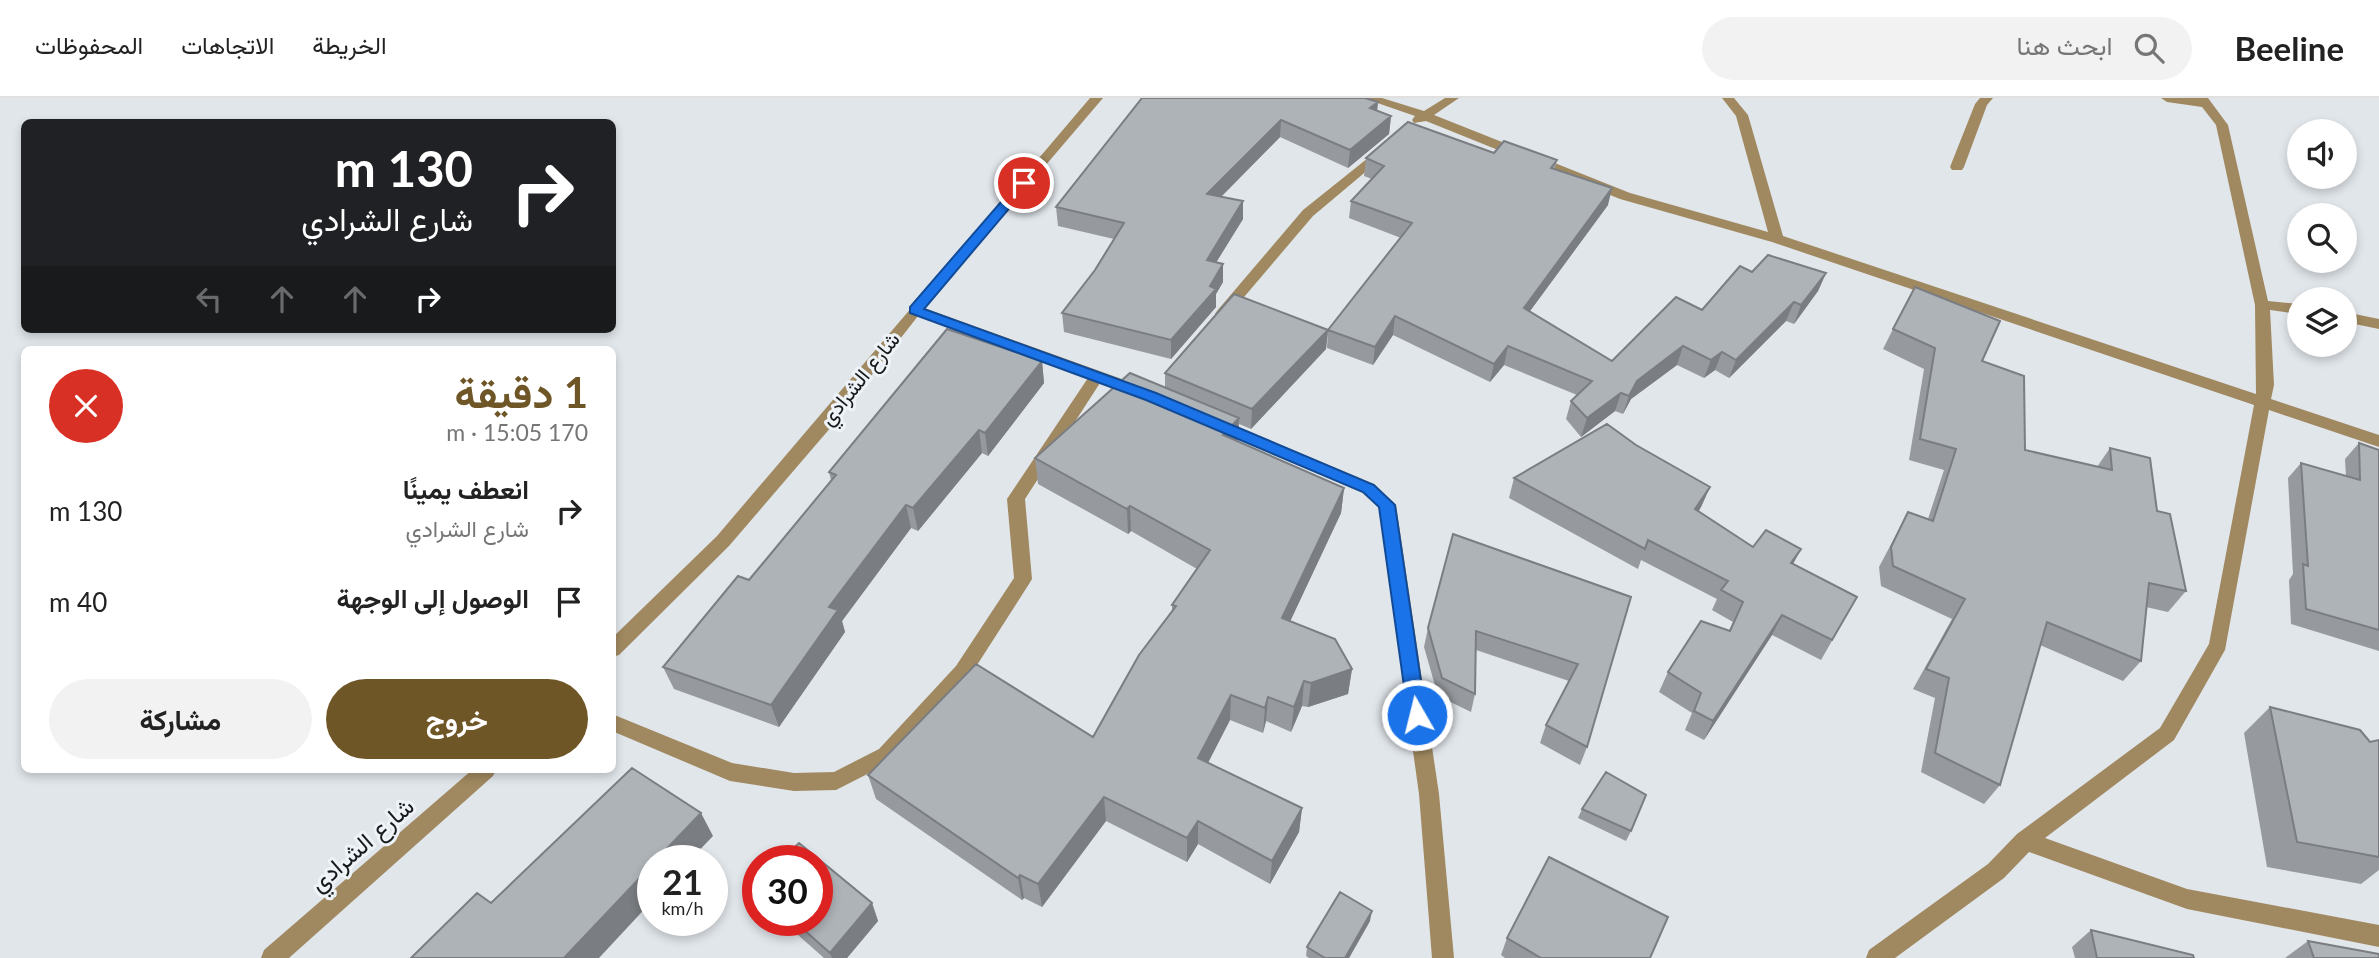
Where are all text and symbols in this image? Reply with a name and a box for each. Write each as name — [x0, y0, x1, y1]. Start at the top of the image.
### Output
search box — [1702, 17, 2192, 80]
text: Beeline — [2234, 28, 2344, 68]
text: ابحث هنا — [2017, 29, 2112, 61]
icon: search — [2130, 29, 2168, 67]
text: المحفوظات — [35, 30, 143, 59]
text: الاتجاهات — [181, 30, 274, 59]
text: الخريطة — [312, 30, 387, 59]
map controls — [2287, 119, 2357, 357]
button: sound — [2287, 119, 2357, 189]
text: 130 m — [335, 139, 473, 197]
icon: right — [497, 147, 588, 238]
pin — [994, 153, 1054, 213]
icon: arrive — [1005, 164, 1043, 202]
text: شارع الشرادي — [301, 199, 473, 238]
button: search — [2287, 203, 2357, 273]
icon: left — [190, 280, 228, 318]
icon: ahead — [263, 280, 301, 318]
icon: ahead — [336, 280, 374, 318]
icon: right — [409, 280, 447, 318]
button: layers — [2287, 287, 2357, 357]
street label: شارع الشرادي — [814, 326, 909, 433]
text: 1 دقيقة — [454, 367, 588, 417]
button: close — [49, 369, 123, 443]
text: 170 m · 15:05 — [446, 418, 588, 446]
text: انعطف يمينًا — [403, 473, 529, 505]
icon: right — [550, 492, 588, 530]
text: 130 m — [49, 495, 122, 527]
text: شارع الشرادي — [406, 514, 529, 542]
text: الوصول إلى الوجهة — [337, 582, 529, 614]
icon: arrive — [550, 583, 588, 621]
text: 40 m — [49, 586, 107, 618]
position arrow — [1380, 678, 1454, 752]
button: مشاركة — [49, 679, 312, 759]
button: خروج — [326, 679, 588, 759]
street label: شارع الشرادي — [303, 791, 423, 902]
speed limit sign: 30 — [742, 845, 833, 936]
text: 21 — [662, 860, 703, 902]
text: km/h — [661, 897, 704, 919]

